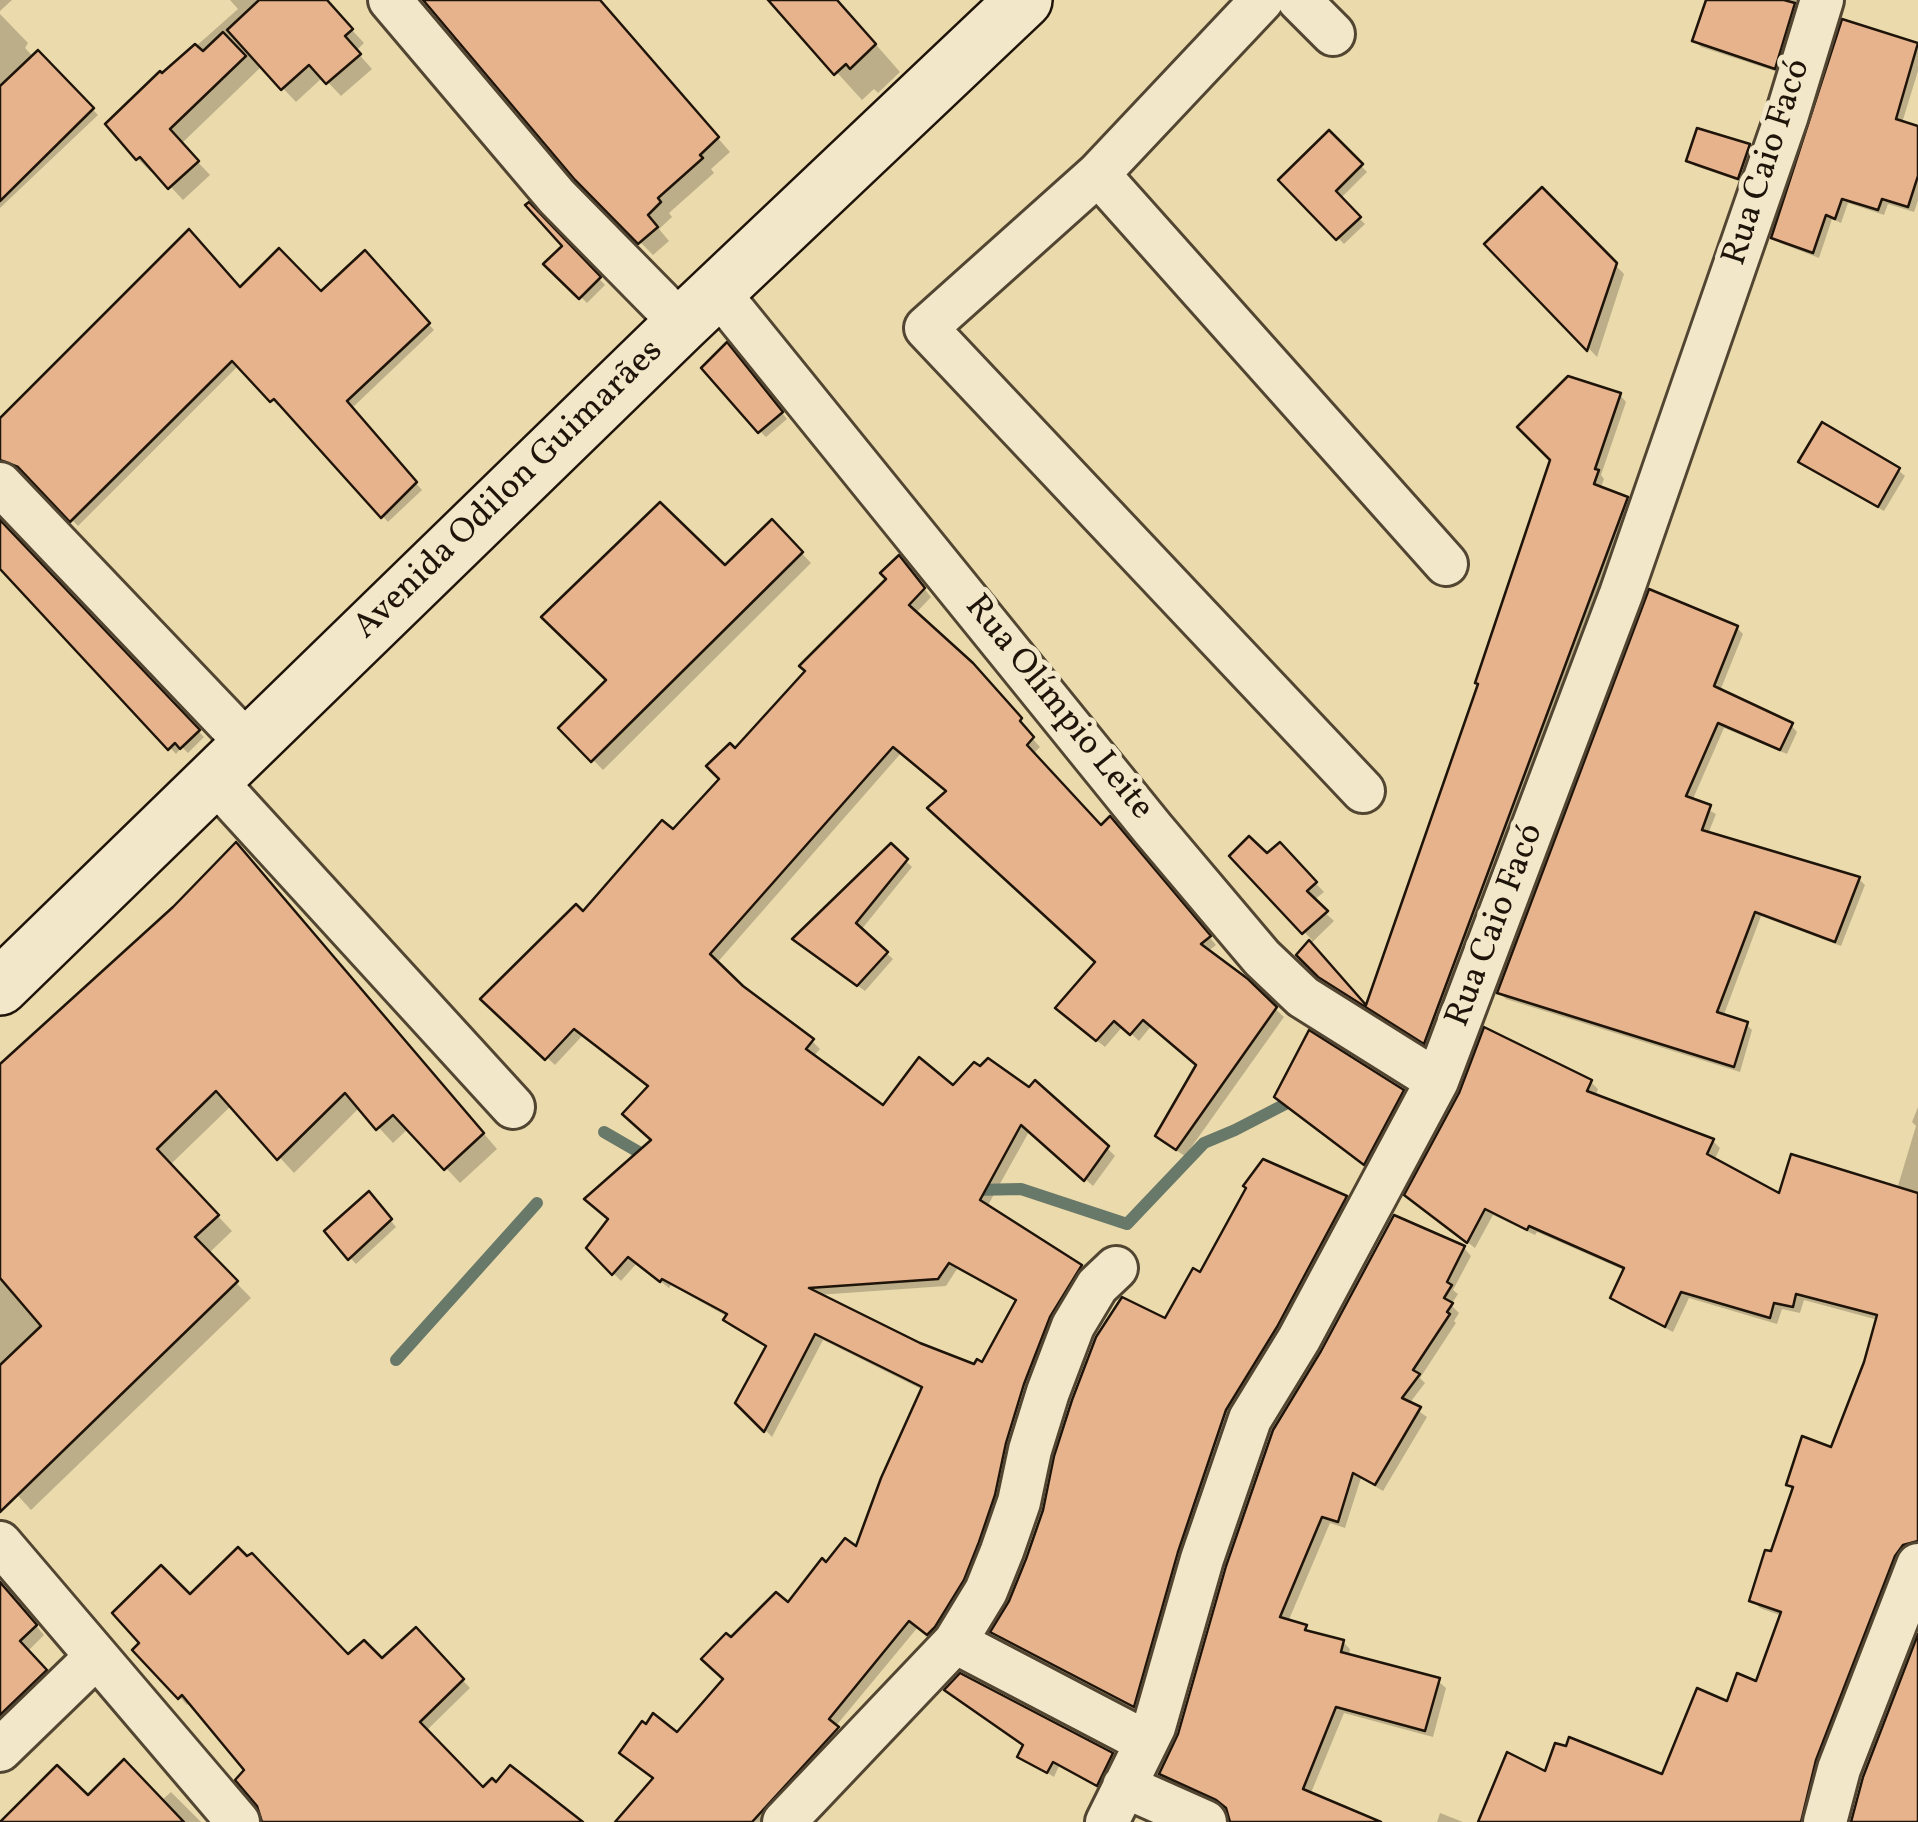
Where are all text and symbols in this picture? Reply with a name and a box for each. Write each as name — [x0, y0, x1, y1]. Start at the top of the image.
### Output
street label: Rua Caio Facó — [1716, 55, 1822, 271]
street label: Avenida Odilon Guimarães — [347, 332, 673, 650]
street label: Rua Olímpio Leite — [953, 588, 1161, 830]
street label: Rua Caio Facó — [1439, 819, 1555, 1033]

